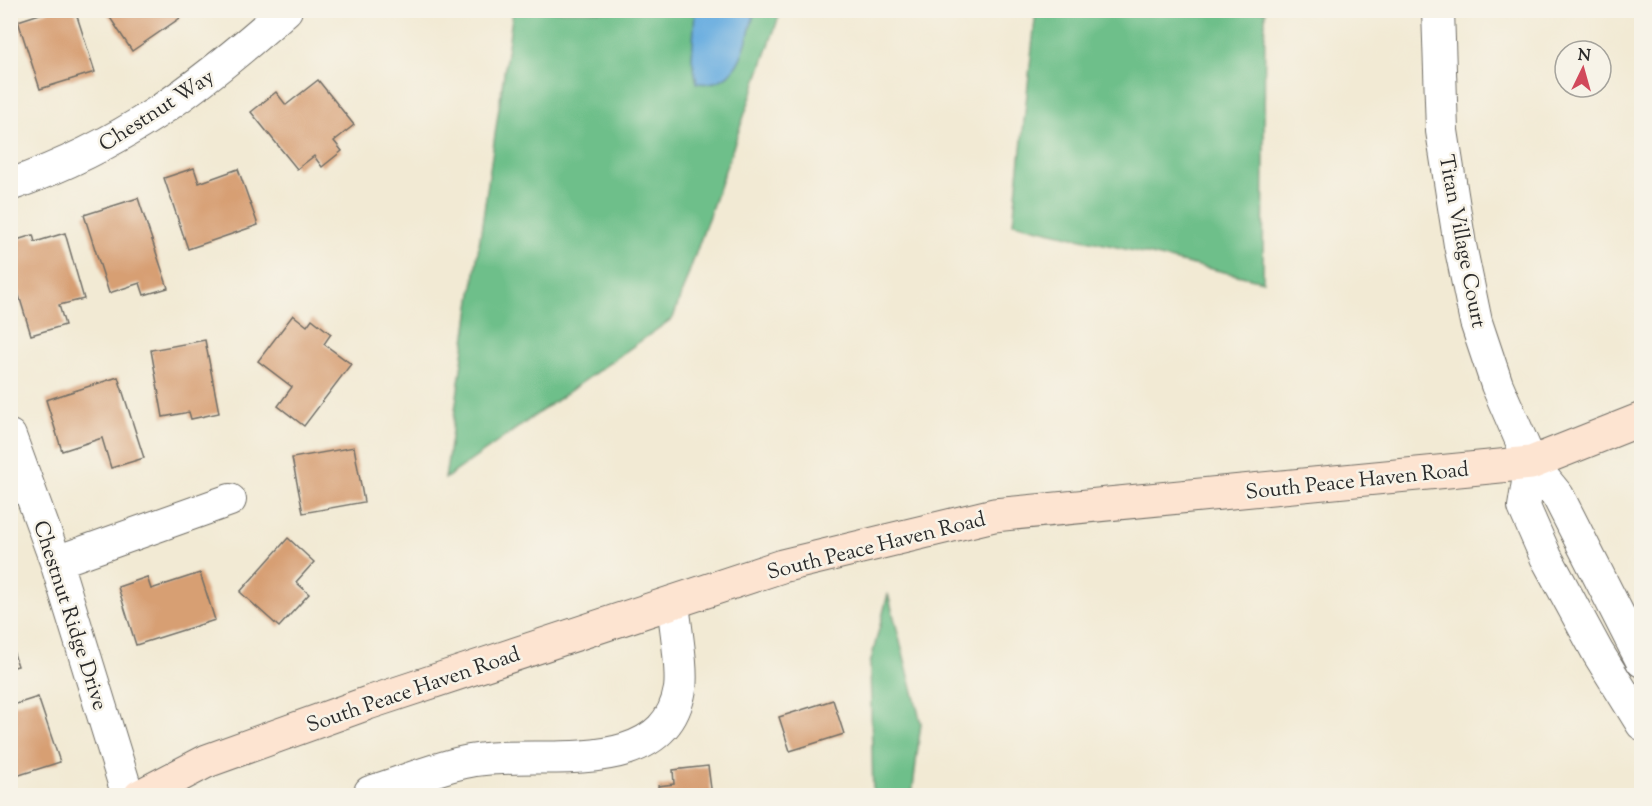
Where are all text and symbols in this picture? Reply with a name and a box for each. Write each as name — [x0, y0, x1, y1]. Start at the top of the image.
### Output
north arrow — [1553, 39, 1613, 99]
text: N — [1577, 45, 1592, 69]
street label: Chestnut Way — [93, 63, 221, 160]
street label: Titan Village Court — [1430, 152, 1493, 330]
street label: South Peace Haven Road — [1244, 455, 1470, 509]
street label: South Peace Haven Road — [764, 505, 989, 589]
street label: Chestnut Ridge Drive — [24, 517, 114, 714]
street label: South Peace Haven Road — [303, 640, 525, 742]

